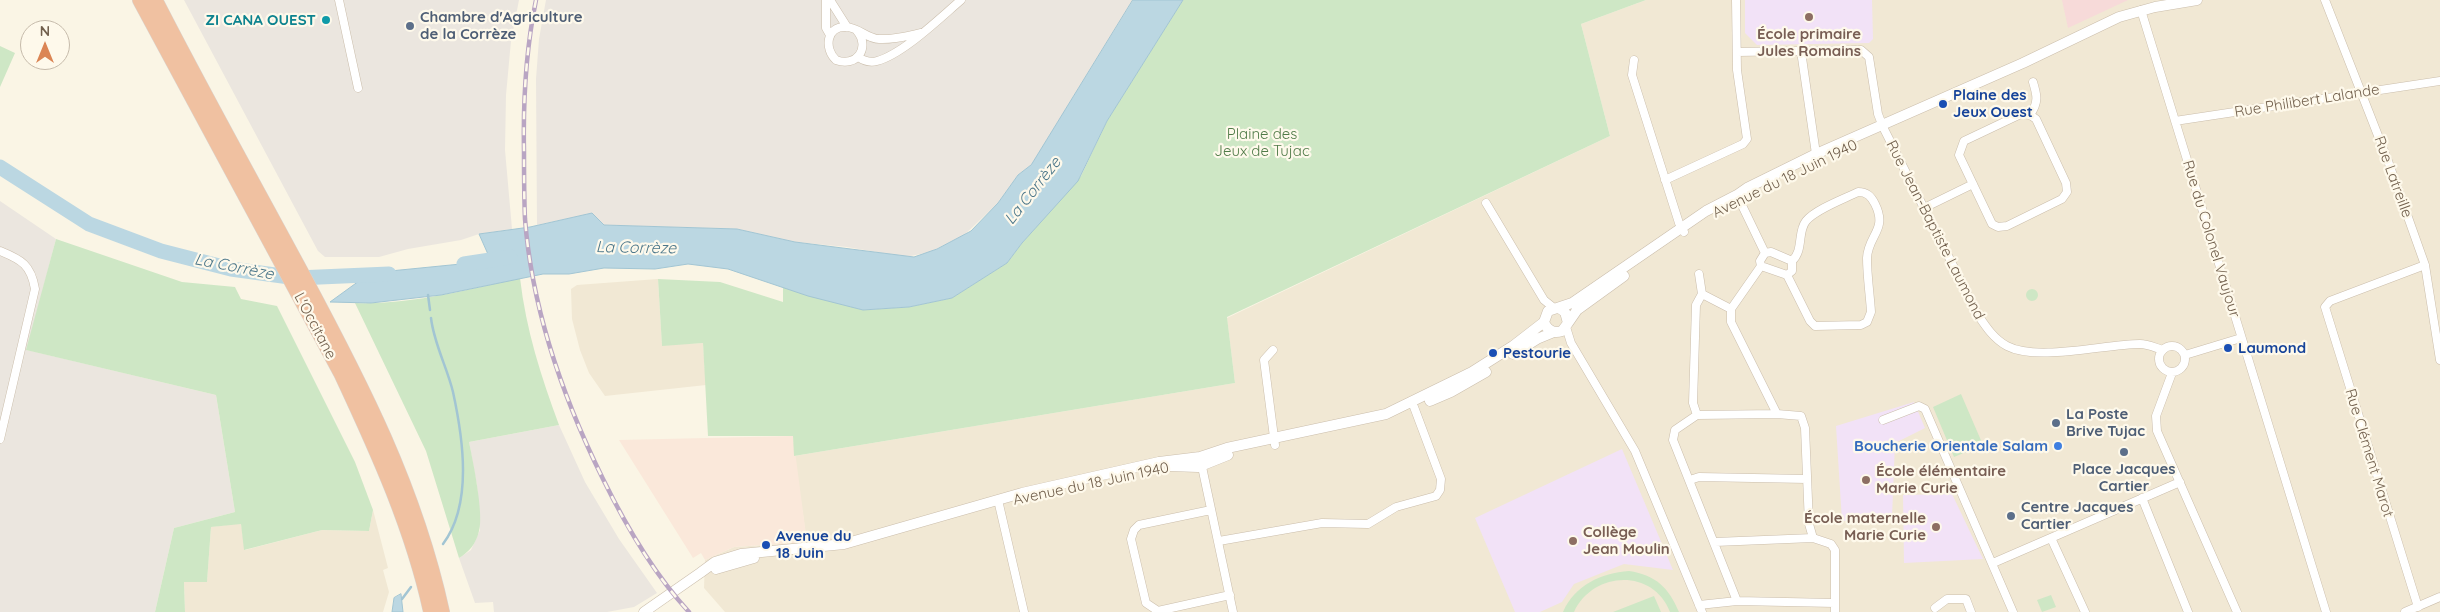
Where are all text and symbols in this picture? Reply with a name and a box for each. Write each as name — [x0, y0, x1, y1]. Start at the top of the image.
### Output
place label: Chambre d'Agriculture de la Corrèze — [420, 8, 582, 43]
place label: ZI CANA OUEST — [205, 11, 316, 29]
marker: École primaire Jules Romains — [1803, 11, 1815, 23]
marker: ZI CANA OUEST — [320, 14, 332, 26]
north arrow — [20, 20, 70, 70]
marker: Chambre d'Agriculture de la Corrèze — [404, 20, 416, 32]
text: N — [40, 22, 50, 40]
place label: École primaire Jules Romains — [1757, 25, 1861, 60]
street label: Rue Philibert Lalande — [2233, 81, 2381, 121]
place label: Plaine des Jeux Ouest — [1953, 86, 2033, 121]
marker: Plaine des Jeux Ouest — [1937, 98, 1949, 110]
park label: Plaine des Jeux de Tujac — [1214, 125, 1310, 160]
street label: Rue Latreille — [2370, 134, 2416, 220]
street label: Avenue du 18 Juin 1940 — [1710, 136, 1860, 222]
street label: Rue Jean-Baptiste Laumond — [1882, 137, 1988, 323]
water label: La Corrèze — [1001, 153, 1065, 229]
street label: Rue du Colonel Vaujour — [2178, 158, 2244, 320]
water label: La Corrèze — [596, 238, 676, 258]
water label: La Corrèze — [193, 250, 275, 284]
street label: L'Occitane — [290, 290, 340, 362]
place label: Laumond — [2238, 339, 2306, 357]
marker: Laumond — [2222, 342, 2234, 354]
place label: Pestourie — [1503, 344, 1571, 362]
marker: Pestourie — [1487, 347, 1499, 359]
street label: Rue Clément Marot — [2341, 386, 2397, 520]
place label: La Poste Brive Tujac — [2066, 405, 2145, 440]
marker: La Poste Brive Tujac — [2050, 417, 2062, 429]
place label: Boucherie Orientale Salam — [1854, 437, 2048, 455]
marker: Boucherie Orientale Salam — [2052, 440, 2064, 452]
marker: Place Jacques Cartier — [2118, 446, 2130, 458]
street label: Avenue du 18 Juin 1940 — [1011, 459, 1171, 509]
place label: Place Jacques Cartier — [2072, 460, 2176, 495]
place label: École élémentaire Marie Curie — [1876, 462, 2006, 497]
marker: École élémentaire Marie Curie — [1860, 474, 1872, 486]
place label: Centre Jacques Cartier — [2021, 498, 2133, 533]
place label: École maternelle Marie Curie — [1804, 509, 1926, 544]
marker: Centre Jacques Cartier — [2005, 510, 2017, 522]
marker: École maternelle Marie Curie — [1930, 521, 1942, 533]
place label: Collège Jean Moulin — [1583, 523, 1670, 558]
place label: Avenue du 18 Juin — [776, 527, 852, 562]
marker: Collège Jean Moulin — [1567, 535, 1579, 547]
marker: Avenue du 18 Juin — [760, 539, 772, 551]

